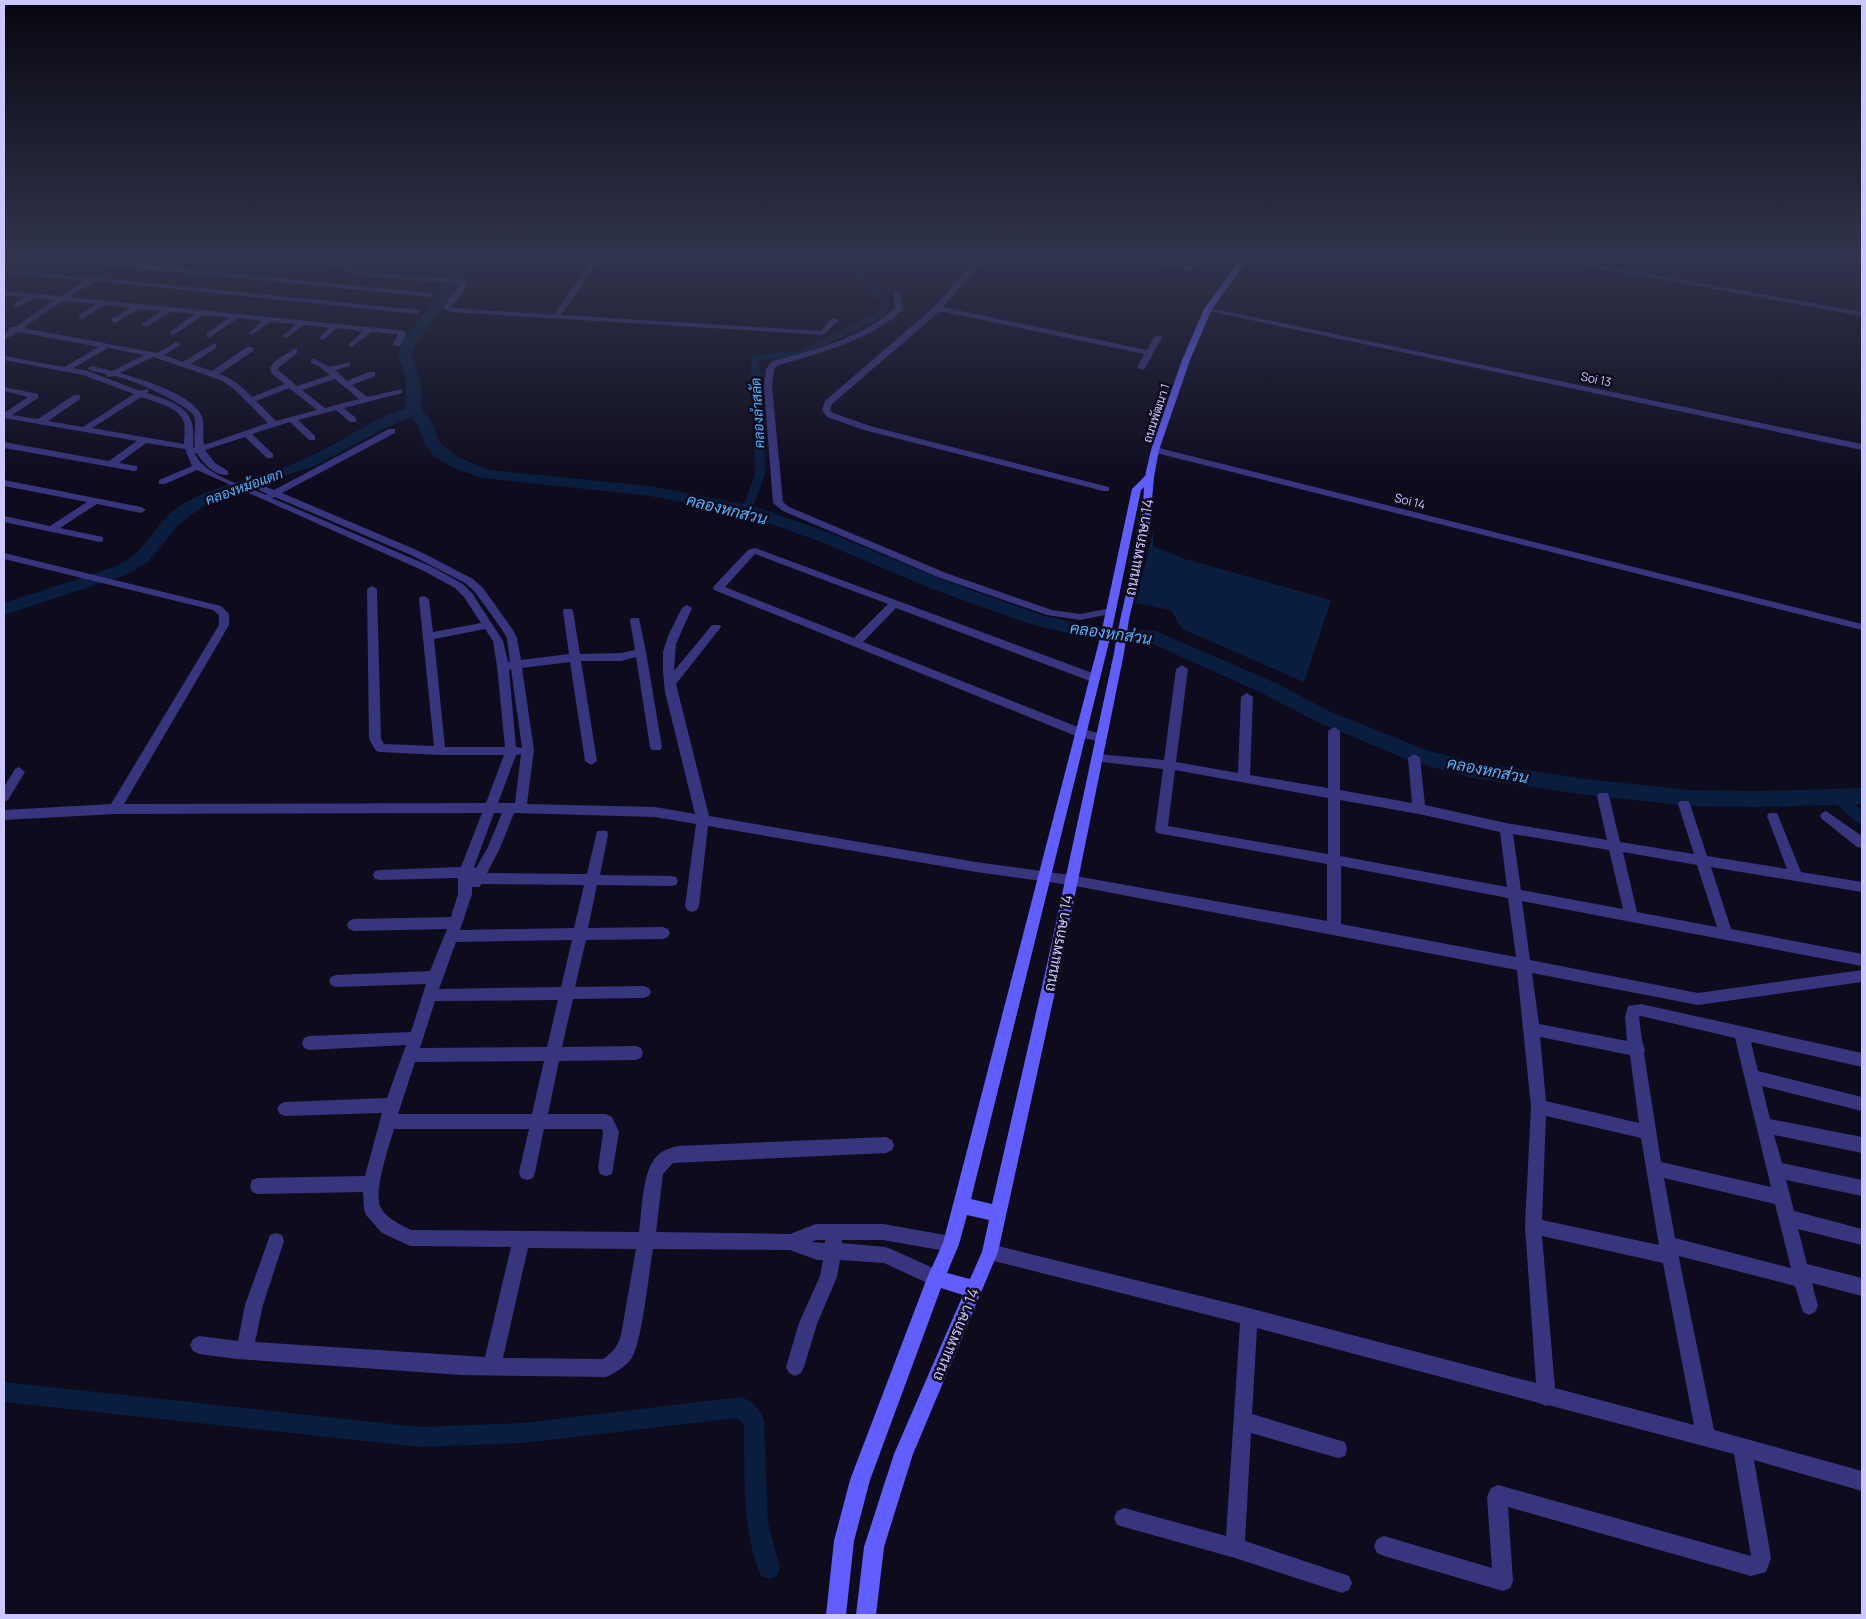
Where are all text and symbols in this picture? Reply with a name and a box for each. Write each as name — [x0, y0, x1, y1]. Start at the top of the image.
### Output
street label: Soi 13 — [1579, 367, 1613, 391]
water label: คลองลำสลัด — [746, 377, 768, 449]
street label: ถนนพัฒนา 1 — [1138, 381, 1174, 445]
water label: คลองหม้อแตก — [202, 463, 286, 509]
water label: คลองหกส่วน — [684, 488, 770, 530]
street label: Soi 14 — [1393, 489, 1427, 513]
street label: ถนนแพรกษา 14 — [1119, 497, 1159, 597]
water label: คลองหกส่วน — [1069, 616, 1153, 650]
water label: คลองหกส่วน — [1445, 751, 1531, 789]
street label: ถนนแพรกษา 14 — [1038, 893, 1078, 993]
street label: ถนนแพรกษา 14 — [926, 1284, 984, 1383]

